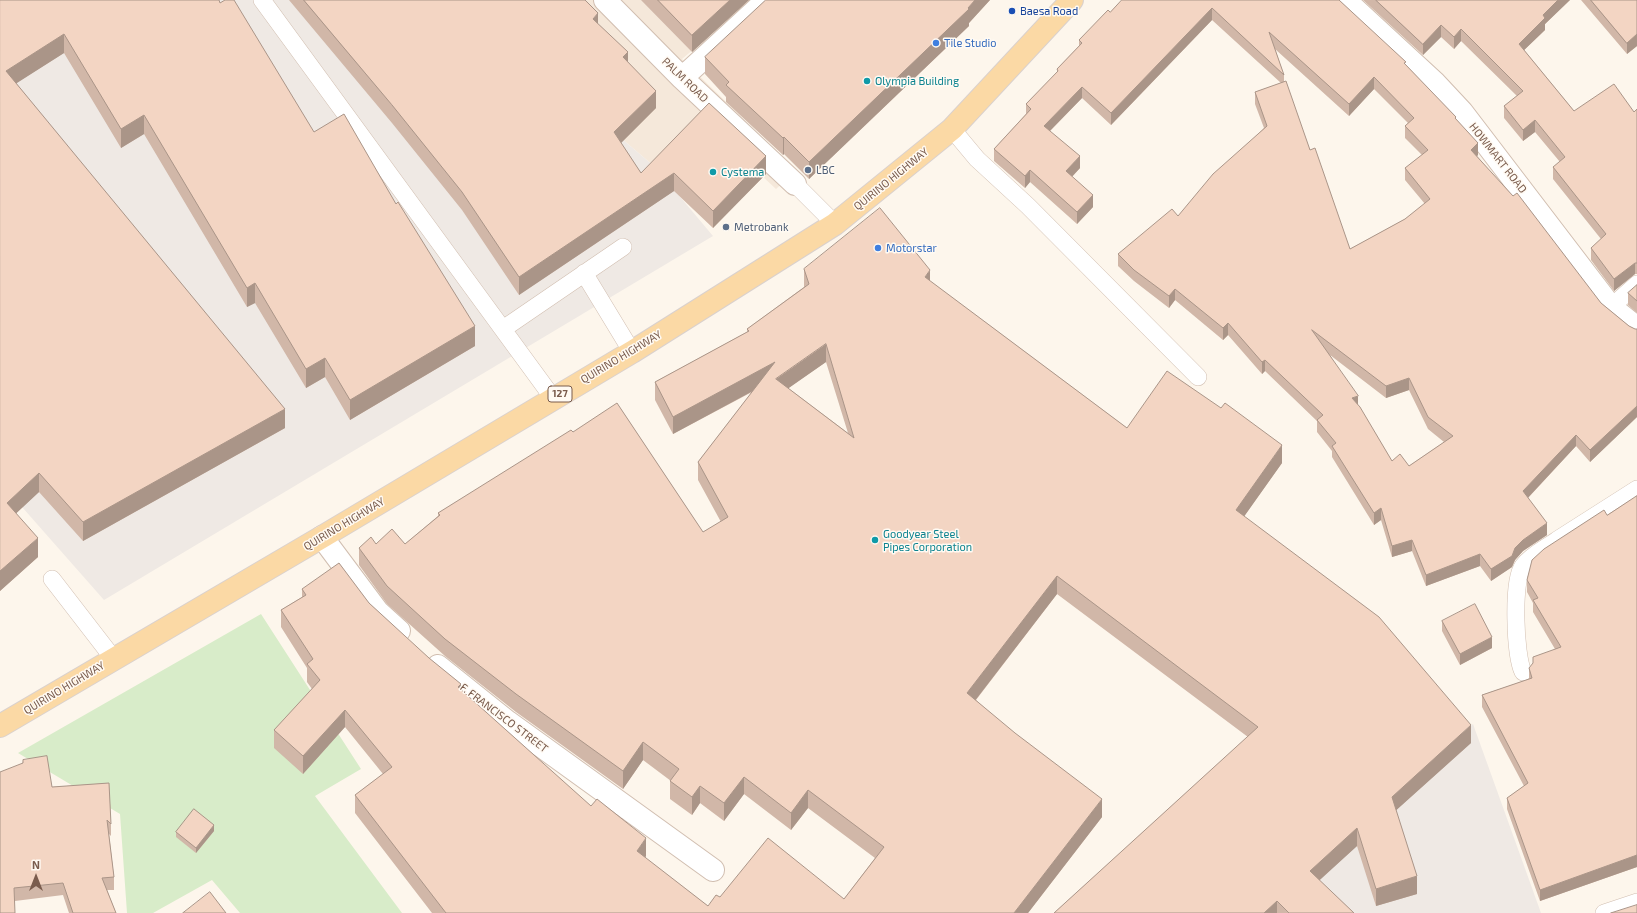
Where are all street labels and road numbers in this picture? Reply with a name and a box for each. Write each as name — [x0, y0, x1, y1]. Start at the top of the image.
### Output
street label: PALM ROAD — [659, 55, 711, 105]
street label: HOWMART ROAD — [1467, 120, 1529, 196]
street label: QUIRINO HIGHWAY — [851, 145, 931, 213]
street label: QUIRINO HIGHWAY — [578, 328, 664, 386]
road number: 127 — [548, 386, 572, 402]
street label: QUIRINO HIGHWAY — [301, 495, 387, 553]
street label: QUIRINO HIGHWAY — [21, 659, 107, 717]
street label: F. FRANCISCO STREET — [457, 681, 551, 755]

